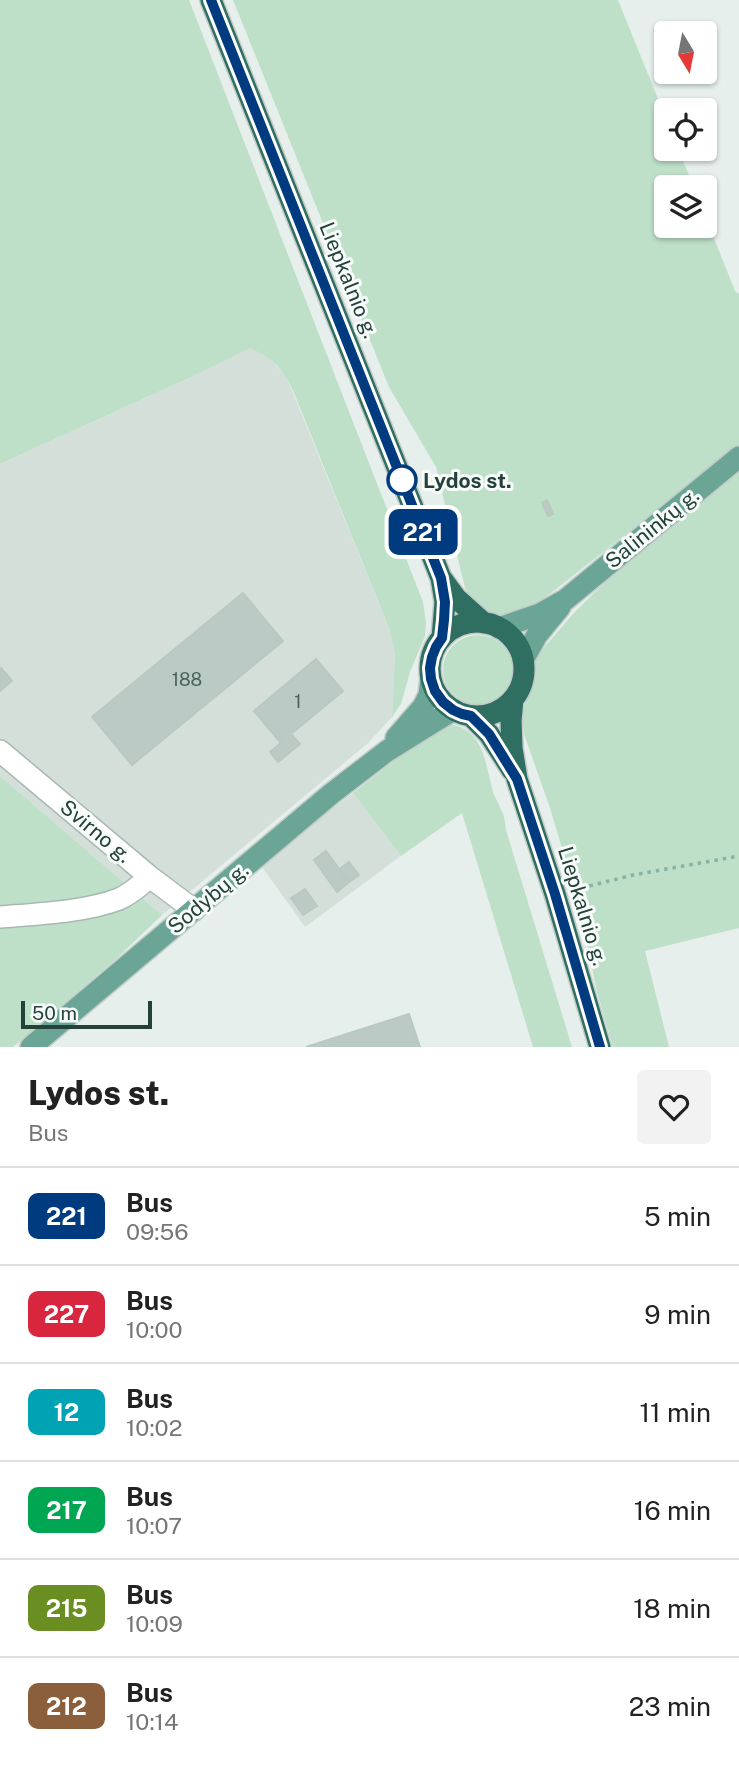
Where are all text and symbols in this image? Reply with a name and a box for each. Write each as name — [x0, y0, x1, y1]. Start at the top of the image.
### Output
north arrow — [654, 21, 718, 84]
map controls — [654, 21, 717, 238]
button: locate — [654, 98, 717, 161]
button: layers — [654, 175, 717, 238]
street label: Liepkalnio g. — [314, 218, 384, 342]
marker: Lydos st. — [387, 465, 417, 495]
place label: Lydos st. — [423, 468, 512, 493]
street label: Salininkų g. — [600, 483, 704, 573]
line badge: 221 — [383, 509, 463, 555]
text: 221 — [403, 518, 443, 546]
house number: 188 — [172, 669, 202, 690]
house number: 1 — [294, 691, 302, 712]
street label: Svirno g. — [55, 794, 137, 868]
street label: Liepkalnio g. — [553, 844, 613, 968]
street label: Sodybų g. — [163, 857, 253, 939]
scale bar — [21, 998, 152, 1030]
text: 50 m — [32, 1002, 77, 1024]
button: heart — [637, 1070, 711, 1144]
text: Lydos st. — [28, 1074, 169, 1112]
text: Bus — [28, 1119, 68, 1146]
text: Bus — [126, 1187, 173, 1218]
text: 5 min — [644, 1201, 711, 1232]
text: 221 — [46, 1202, 87, 1230]
text: 09:56 — [126, 1218, 189, 1245]
text: Bus — [126, 1285, 173, 1316]
text: 9 min — [644, 1299, 711, 1330]
text: 227 — [44, 1300, 89, 1328]
text: 10:00 — [126, 1316, 183, 1343]
text: Bus — [126, 1383, 173, 1414]
text: 11 min — [639, 1397, 711, 1428]
text: 12 — [54, 1398, 79, 1426]
text: 10:02 — [126, 1414, 182, 1441]
text: Bus — [126, 1481, 173, 1512]
text: 16 min — [634, 1495, 711, 1526]
text: 217 — [46, 1496, 87, 1524]
text: 10:07 — [126, 1512, 182, 1539]
text: Bus — [126, 1579, 173, 1610]
text: 18 min — [633, 1593, 711, 1624]
text: 215 — [46, 1594, 87, 1622]
text: 10:09 — [126, 1610, 183, 1637]
text: Bus — [126, 1677, 173, 1708]
text: 23 min — [629, 1691, 711, 1722]
text: 212 — [46, 1692, 87, 1720]
text: 10:14 — [126, 1708, 178, 1735]

